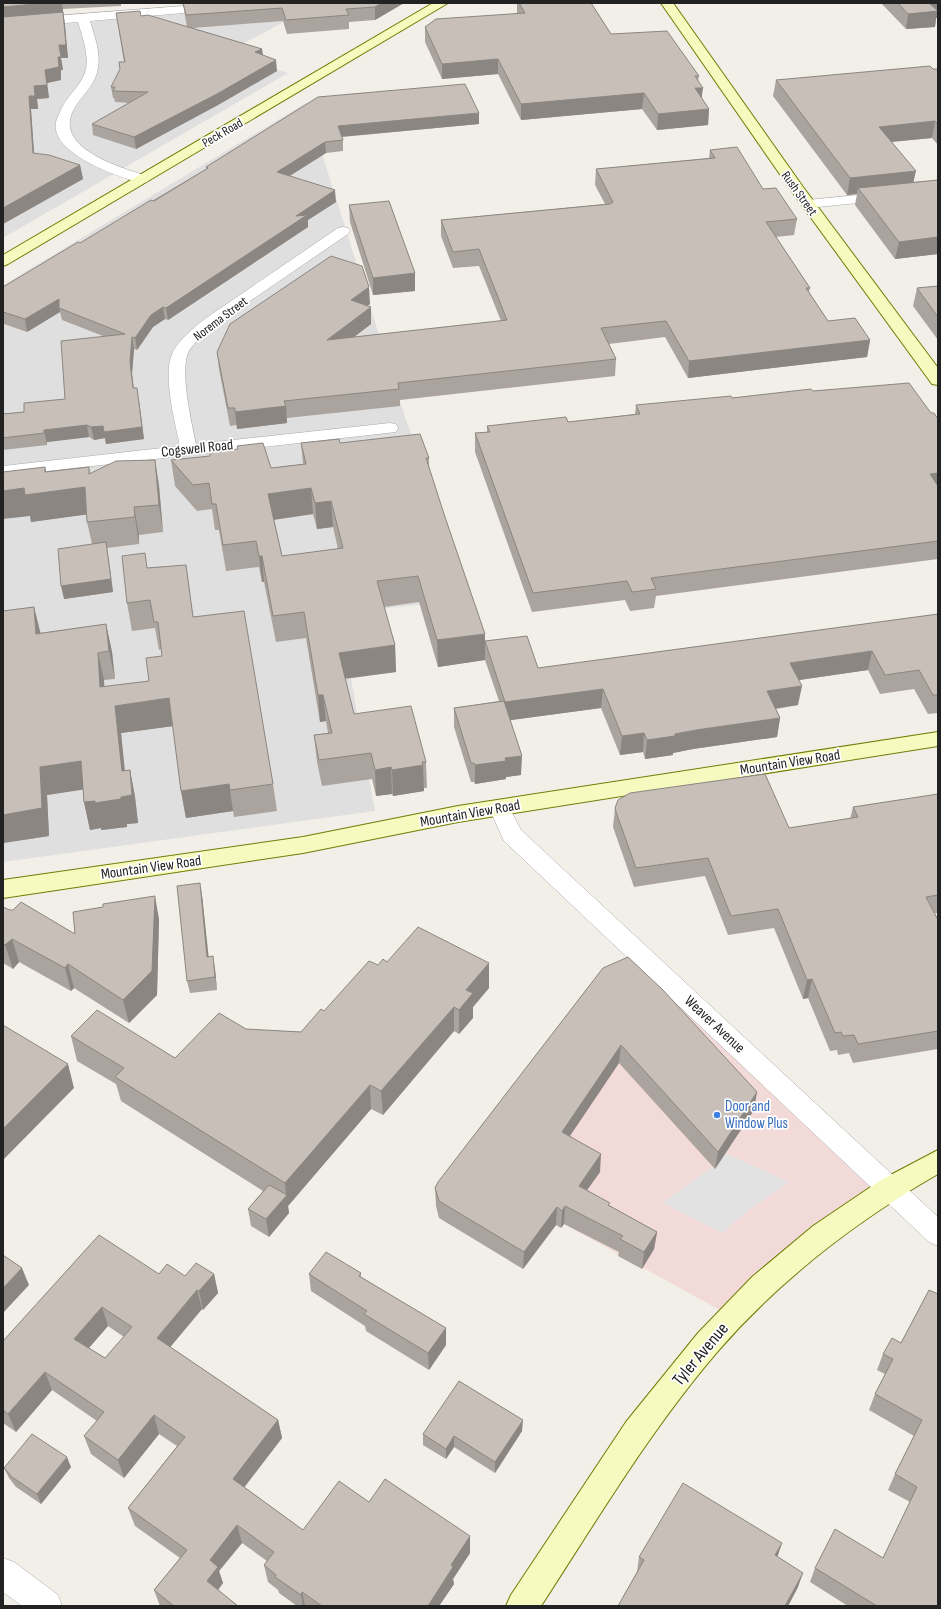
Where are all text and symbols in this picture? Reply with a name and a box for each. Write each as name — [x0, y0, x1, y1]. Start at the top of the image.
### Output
street label: Peck Road — [199, 115, 246, 151]
street label: Rush Street — [778, 168, 821, 219]
street label: Norema Street — [190, 293, 251, 344]
street label: Cogswell Road — [160, 435, 234, 462]
street label: Mountain View Road — [739, 745, 842, 780]
street label: Mountain View Road — [419, 795, 522, 832]
street label: Mountain View Road — [100, 851, 202, 884]
street label: Weaver Avenue — [680, 991, 749, 1057]
place label: Door and Window Plus — [725, 1097, 788, 1133]
marker: Door and Window Plus — [712, 1110, 722, 1120]
street label: Tyler Avenue — [668, 1318, 733, 1390]

